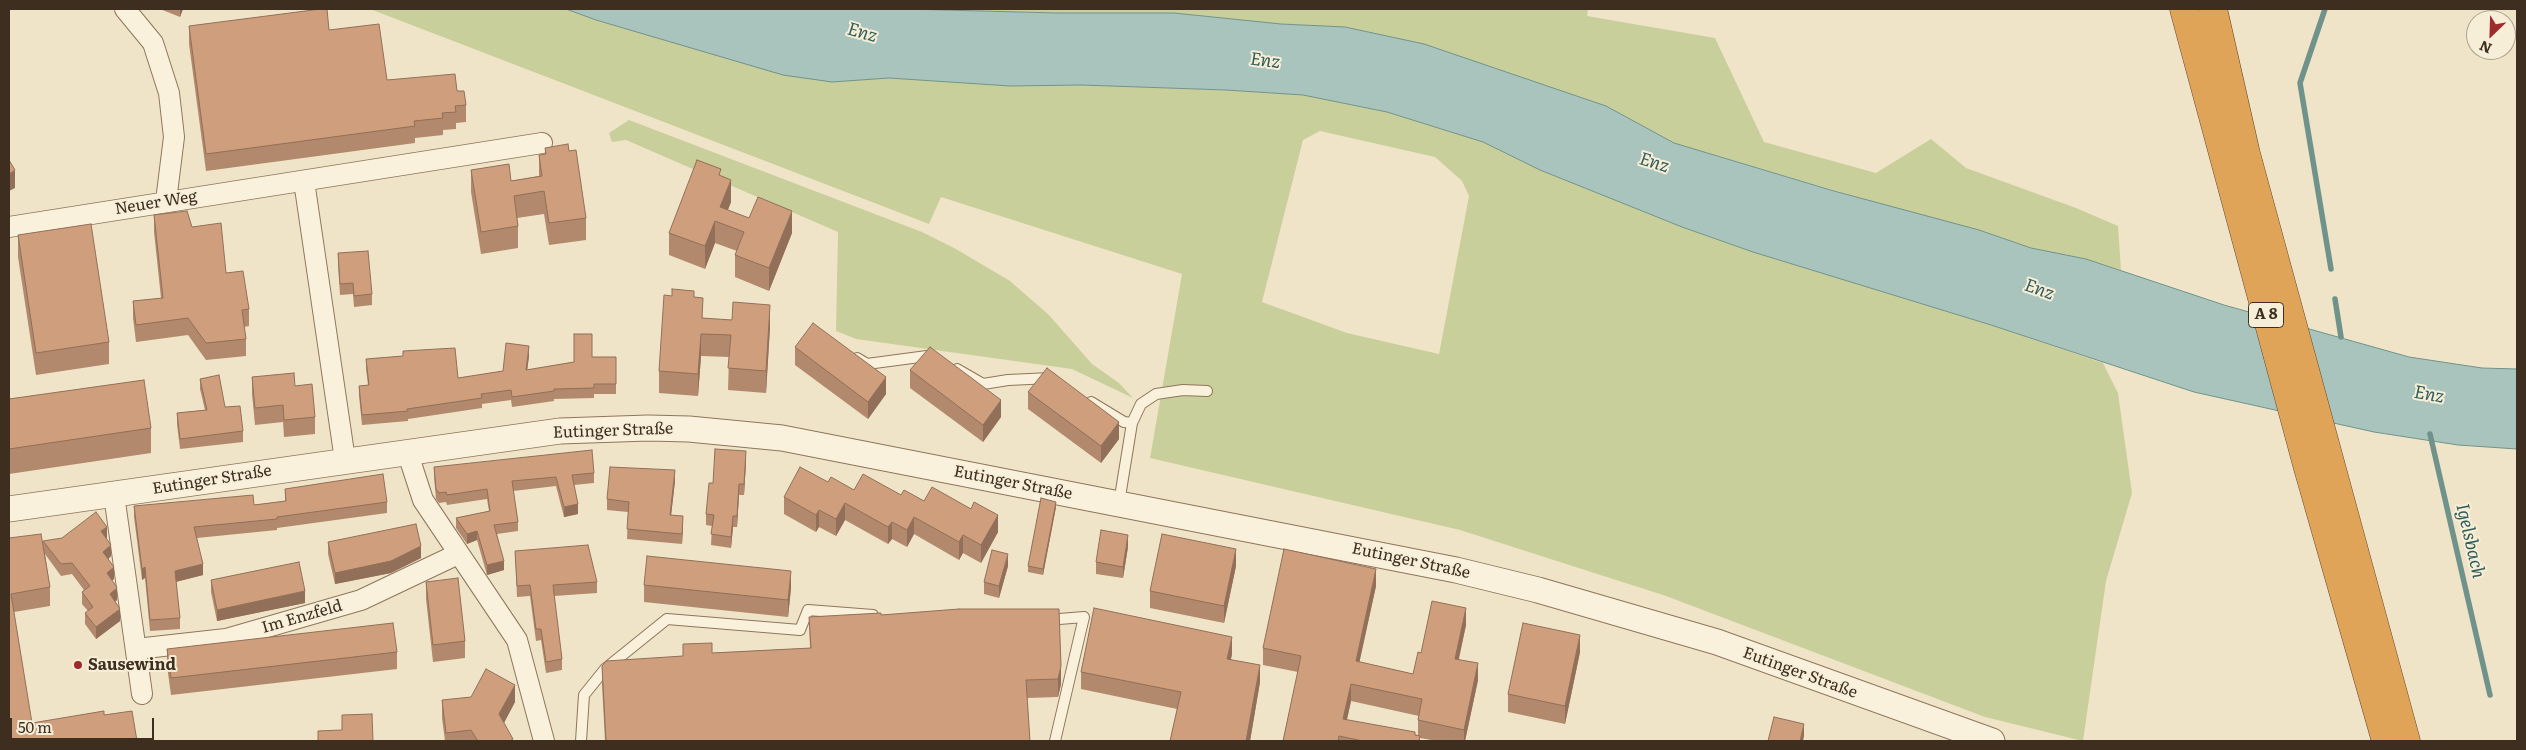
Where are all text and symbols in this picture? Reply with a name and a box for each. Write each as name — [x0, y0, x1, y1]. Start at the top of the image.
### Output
north arrow — [2466, 10, 2516, 60]
water label: Enz — [845, 18, 879, 48]
text: N — [2476, 36, 2495, 59]
water label: Enz — [1249, 48, 1281, 74]
water label: Enz — [1637, 148, 1671, 178]
street label: Neuer Weg — [113, 187, 199, 219]
water label: Enz — [2021, 275, 2057, 305]
road number: A 8 — [2248, 302, 2284, 328]
water label: Enz — [2412, 382, 2446, 408]
street label: Eutinger Straße — [552, 419, 674, 443]
street label: Eutinger Straße — [151, 461, 273, 499]
street label: Eutinger Straße — [952, 462, 1074, 504]
water label: Igelsbach — [2451, 502, 2489, 580]
street label: Eutinger Straße — [1350, 539, 1472, 583]
street label: Im Enzfeld — [260, 596, 344, 638]
street label: Eutinger Straße — [1740, 643, 1860, 703]
place label: Sausewind — [88, 655, 176, 675]
marker: Sausewind — [72, 659, 84, 671]
scale bar — [12, 708, 156, 740]
text: 50 m — [18, 715, 52, 738]

